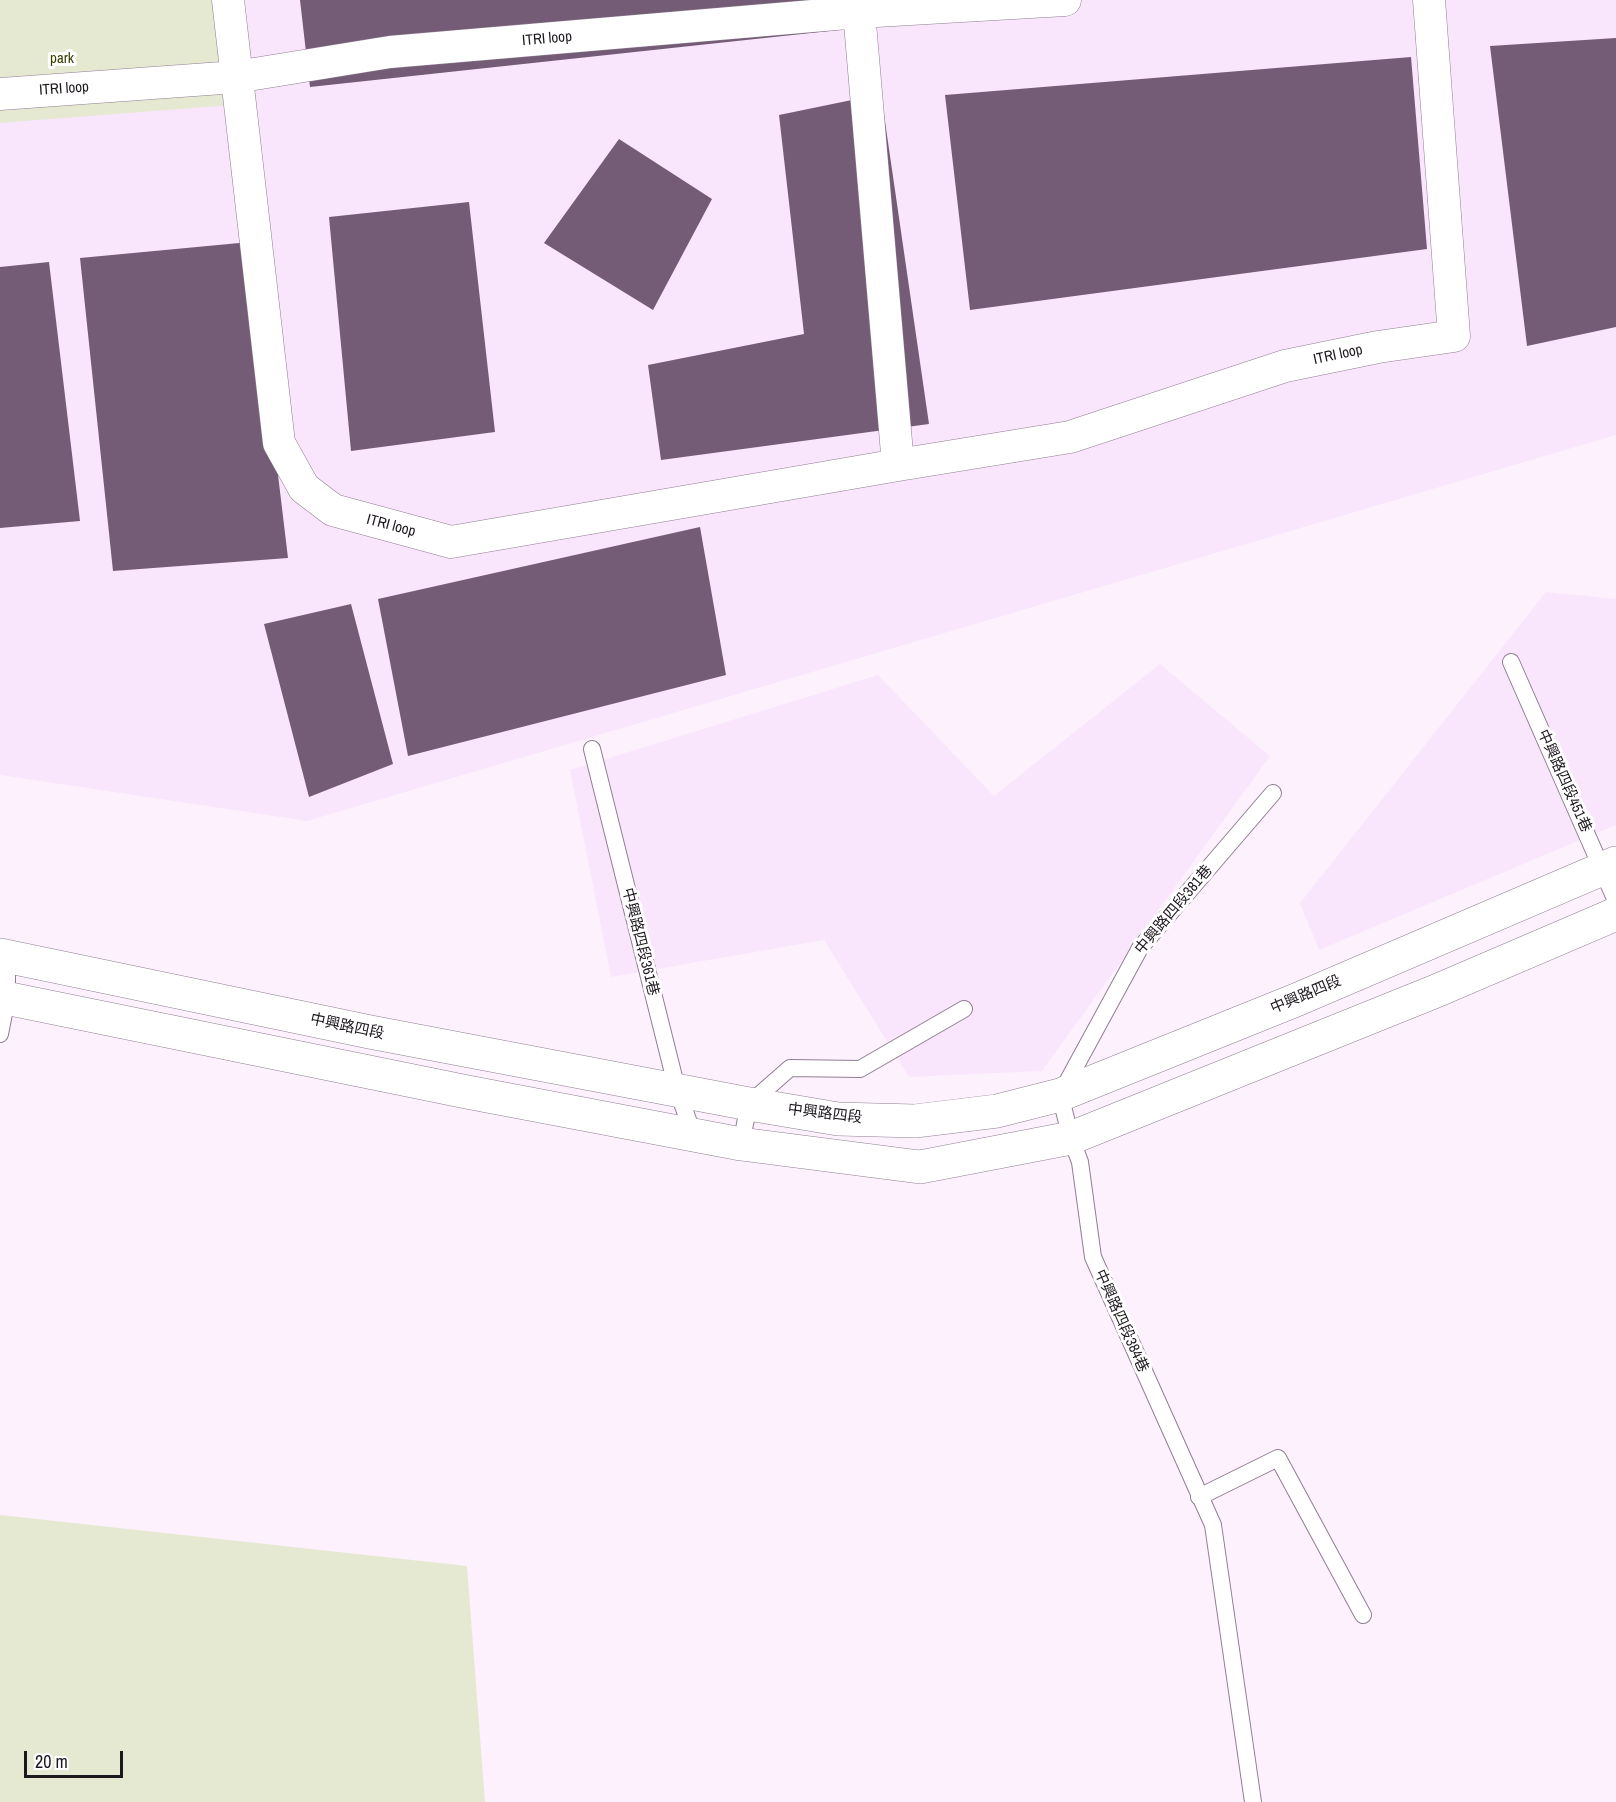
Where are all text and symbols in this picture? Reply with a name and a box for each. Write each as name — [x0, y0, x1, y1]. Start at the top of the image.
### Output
street label: ITRI loop — [521, 28, 573, 50]
park label: park — [50, 50, 74, 68]
street label: ITRI loop — [38, 78, 90, 100]
street label: ITRI loop — [1312, 341, 1364, 369]
street label: ITRI loop — [365, 511, 417, 541]
street label: 中興路四段451巷 — [1533, 727, 1595, 835]
street label: 中興路四段381巷 — [1132, 862, 1216, 958]
street label: 中興路四段361巷 — [618, 886, 662, 998]
street label: 中興路四段 — [1268, 972, 1344, 1018]
street label: 中興路四段 — [308, 1010, 386, 1044]
street label: 中興路四段 — [787, 1100, 863, 1128]
street label: 中興路四段384巷 — [1090, 1267, 1152, 1375]
scale bar — [27, 1739, 126, 1777]
text: 20 m — [35, 1749, 68, 1774]

